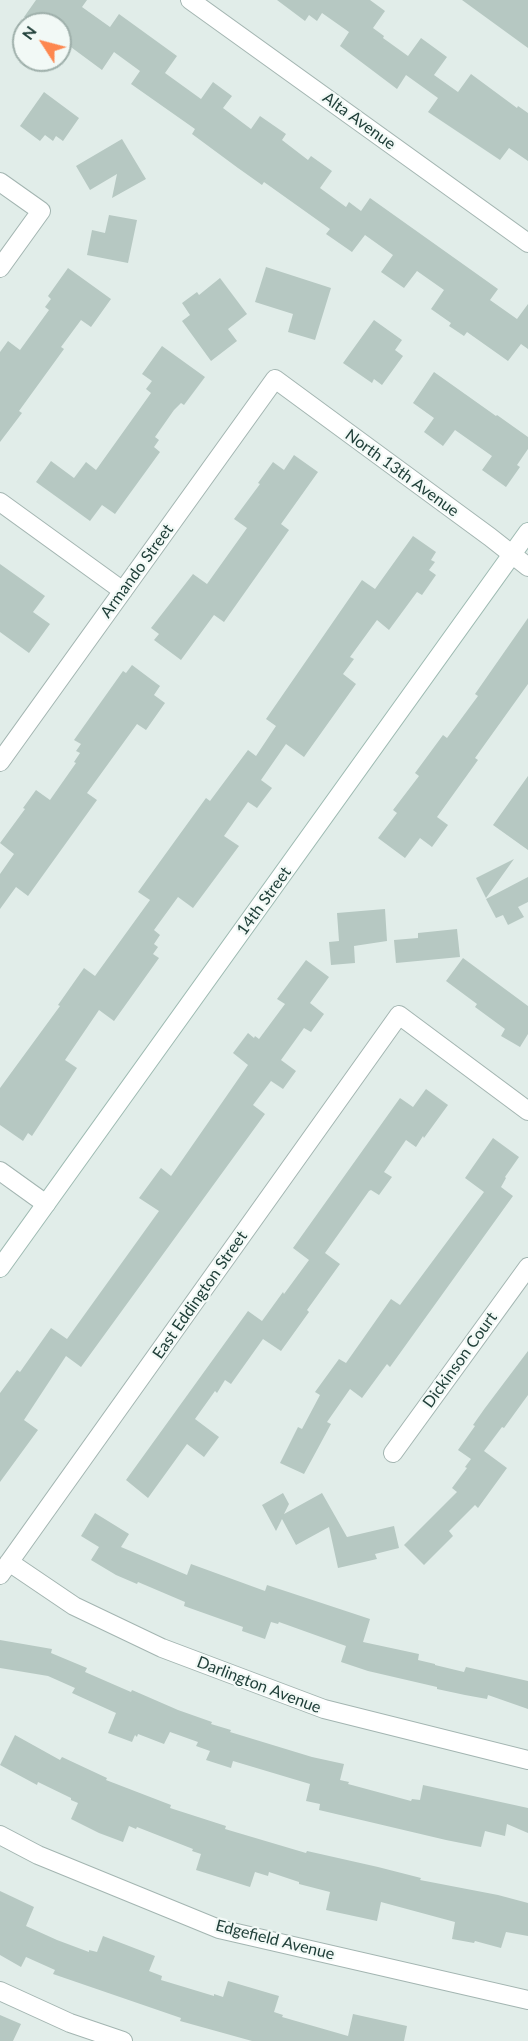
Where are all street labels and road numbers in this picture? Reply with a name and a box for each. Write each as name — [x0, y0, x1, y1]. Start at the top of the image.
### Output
street label: Alta Avenue — [319, 88, 399, 154]
street label: North 13th Avenue — [341, 425, 463, 521]
street label: Armando Street — [97, 520, 177, 622]
street label: 14th Street — [233, 863, 295, 939]
street label: East Eddington Street — [149, 1227, 251, 1363]
street label: Dickinson Court — [419, 1308, 501, 1412]
street label: Darlington Avenue — [194, 1653, 324, 1717]
street label: Edgefield Avenue — [214, 1916, 336, 1964]

